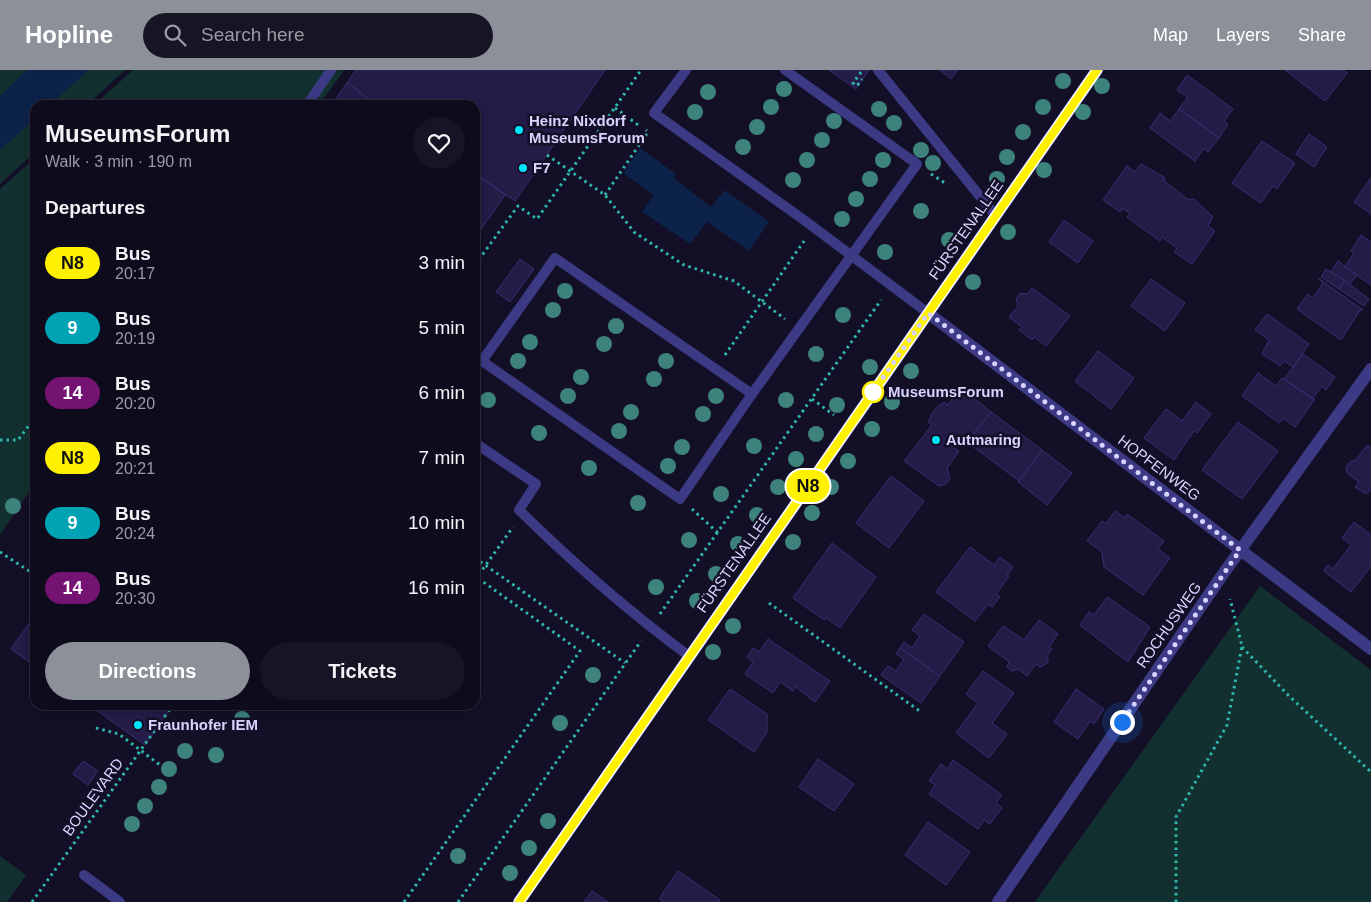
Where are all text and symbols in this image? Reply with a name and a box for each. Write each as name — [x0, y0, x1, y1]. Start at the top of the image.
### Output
search box — [143, 13, 493, 58]
text: Hopline — [25, 21, 113, 48]
icon: search — [161, 21, 189, 49]
text: Search here — [201, 24, 305, 45]
text: Map — [1153, 25, 1188, 45]
text: Layers — [1216, 25, 1270, 45]
text: Share — [1298, 25, 1346, 45]
place label: Heinz Nixdorf MuseumsForum — [529, 112, 645, 146]
button: heart — [413, 117, 465, 169]
text: MuseumsForum — [45, 120, 230, 147]
marker: Heinz Nixdorf MuseumsForum — [513, 124, 525, 136]
text: Walk · 3 min · 190 m — [45, 153, 192, 170]
place label: F7 — [533, 159, 551, 176]
marker: F7 — [517, 162, 529, 174]
street label: FÜRSTENALLEE — [925, 177, 1006, 283]
text: Departures — [45, 197, 145, 218]
text: Bus — [115, 243, 151, 264]
text: 3 min — [419, 252, 465, 273]
text: N8 — [61, 253, 84, 273]
text: 20:17 — [115, 265, 155, 282]
text: Bus — [115, 308, 151, 329]
text: 5 min — [419, 317, 465, 338]
text: 9 — [67, 318, 78, 338]
text: 20:19 — [115, 330, 155, 347]
text: Bus — [115, 373, 151, 394]
marker: MuseumsForum — [862, 381, 884, 403]
text: 6 min — [419, 382, 465, 403]
text: 14 — [62, 383, 83, 403]
place label: MuseumsForum — [888, 383, 1004, 400]
text: 20:20 — [115, 395, 155, 412]
place label: Autmaring — [946, 431, 1021, 448]
street label: HOPFENWEG — [1115, 431, 1204, 504]
marker: Autmaring — [930, 434, 942, 446]
text: Bus — [115, 438, 151, 459]
text: 7 min — [419, 447, 465, 468]
text: N8 — [61, 448, 84, 468]
text: 20:21 — [115, 460, 155, 477]
line badge: N8 — [786, 470, 830, 502]
text: N8 — [796, 476, 820, 496]
text: Bus — [115, 503, 151, 524]
street label: FÜRSTENALLEE — [693, 510, 774, 616]
text: 10 min — [408, 512, 465, 533]
text: 9 — [67, 513, 78, 533]
text: 20:24 — [115, 525, 155, 542]
text: Bus — [115, 568, 151, 589]
text: 16 min — [408, 577, 465, 598]
text: 14 — [62, 578, 83, 598]
street label: ROCHUSWEG — [1133, 579, 1204, 671]
text: 20:30 — [115, 590, 155, 607]
button: Directions — [45, 642, 250, 700]
button: Tickets — [260, 642, 465, 700]
your location — [1110, 710, 1135, 735]
place label: Fraunhofer IEM — [148, 716, 258, 733]
marker: Fraunhofer IEM — [132, 719, 144, 731]
street label: BOULEVARD — [59, 755, 126, 839]

